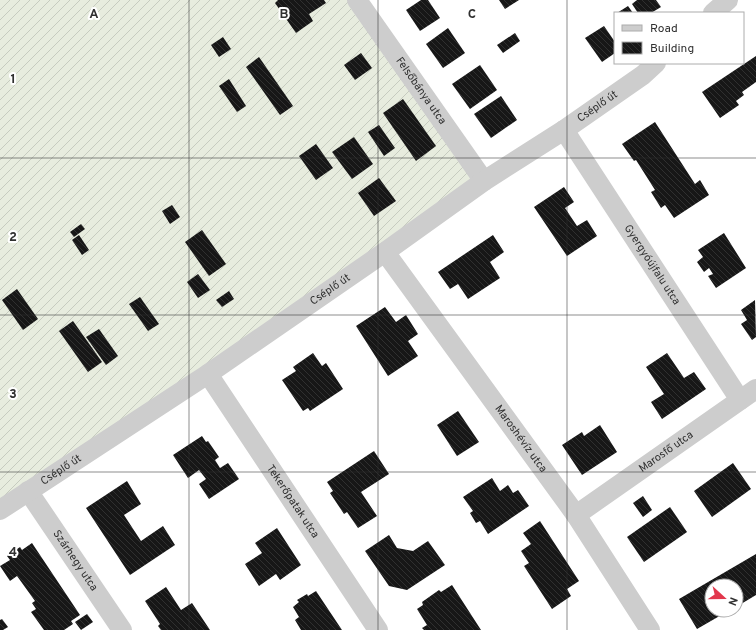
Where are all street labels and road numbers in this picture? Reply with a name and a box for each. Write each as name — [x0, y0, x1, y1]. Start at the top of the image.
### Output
street label: Felsőbánya utca — [392, 55, 449, 127]
street label: Cséplő út — [575, 88, 620, 126]
street label: Gyergyóújfalu utca — [621, 222, 683, 308]
street label: Cséplő út — [307, 271, 353, 309]
street label: Maroshévíz utca — [492, 402, 550, 476]
street label: Marosfő utca — [636, 428, 696, 476]
street label: Cséplő út — [38, 452, 84, 489]
street label: Tekerőpatak utca — [263, 462, 322, 541]
street label: Szárhegy utca — [49, 527, 101, 594]

